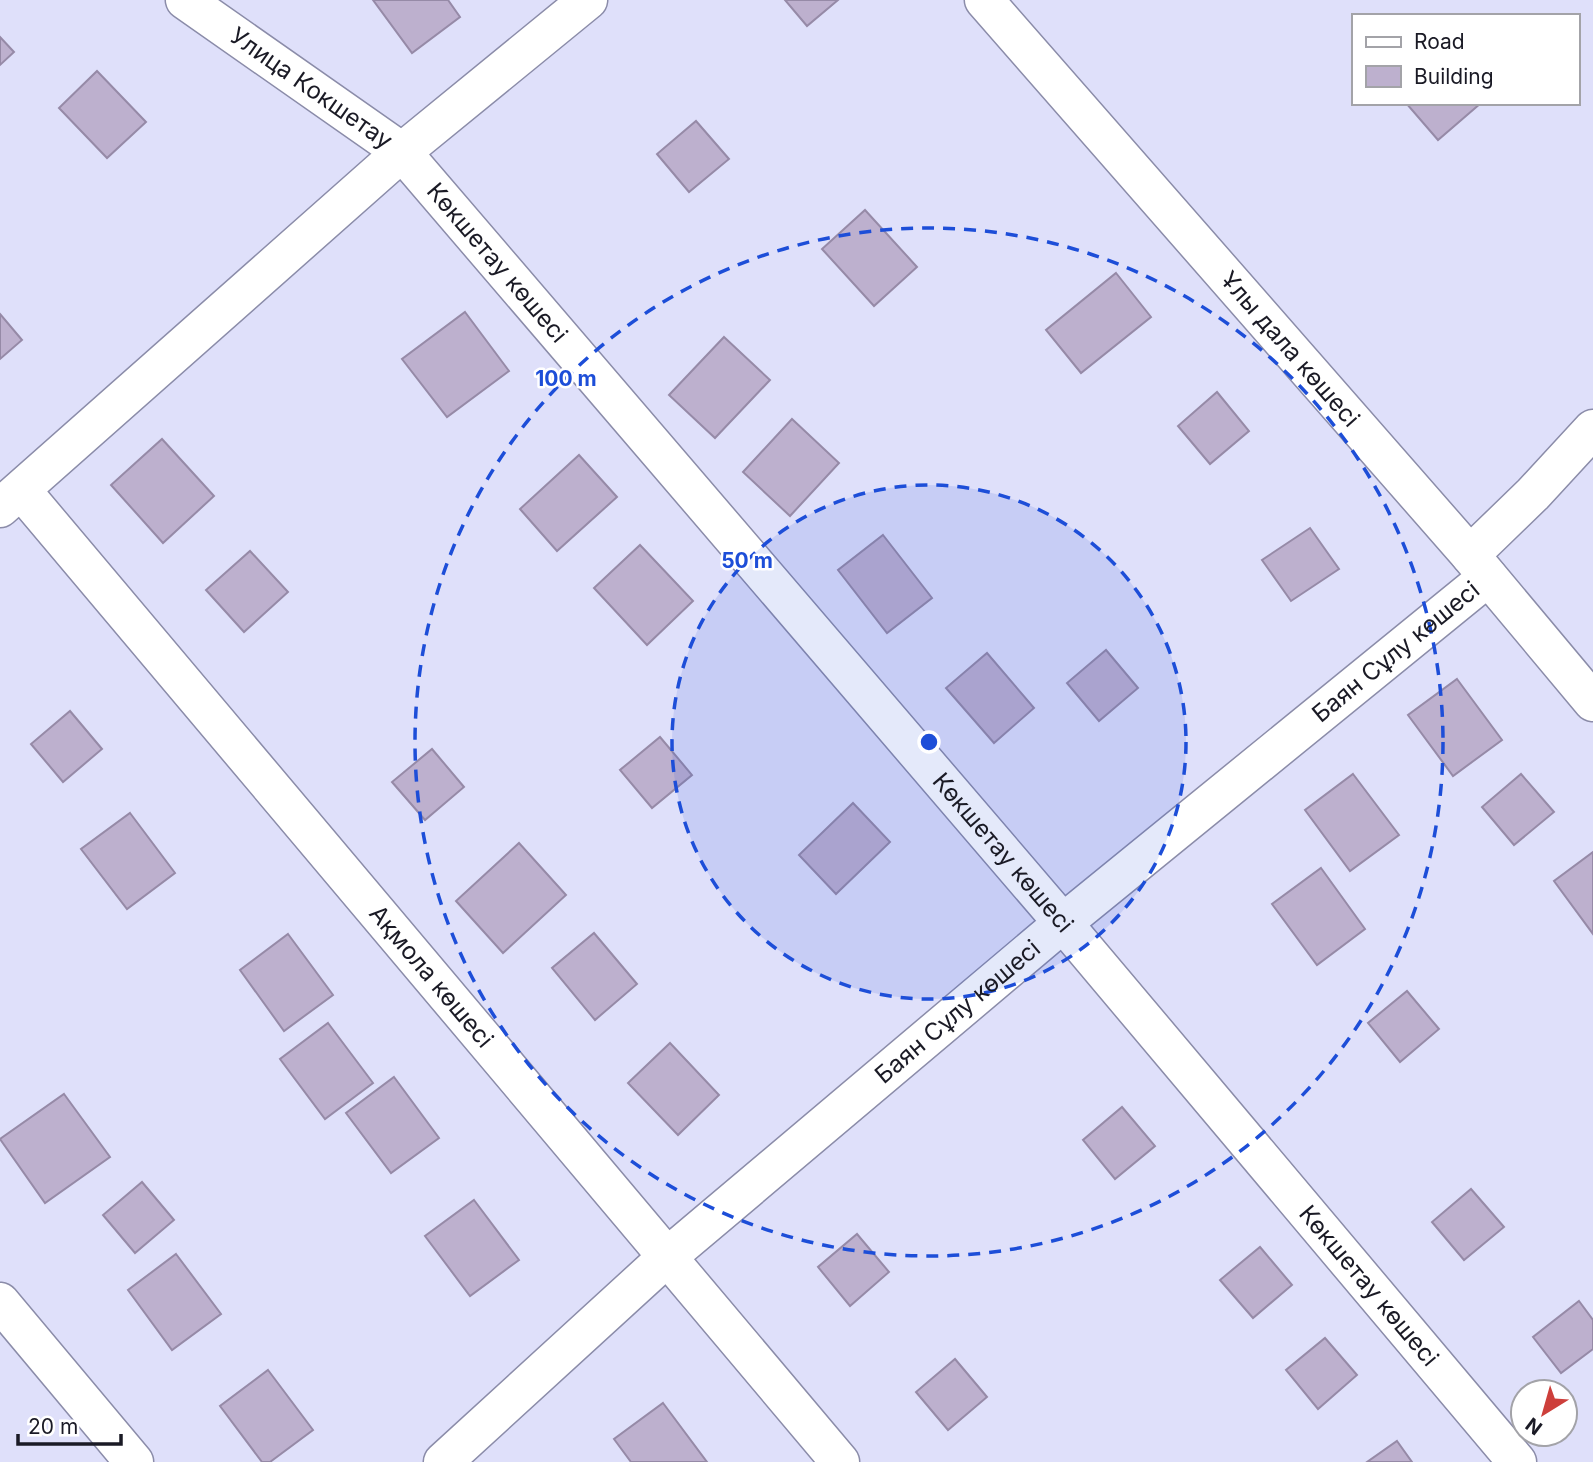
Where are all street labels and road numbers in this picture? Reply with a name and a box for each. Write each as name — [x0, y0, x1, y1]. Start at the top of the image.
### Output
street label: Улица Кокшетау — [225, 21, 398, 155]
street label: Көкшетау көшесі — [421, 177, 574, 348]
street label: Ұлы дала көшесі — [1214, 265, 1366, 433]
street label: Баян Сұлу көшесі — [1306, 575, 1485, 728]
street label: Көкшетау көшесі — [927, 767, 1080, 938]
street label: Ақмола көшесі — [363, 899, 500, 1053]
street label: Баян Сұлу көшесі — [869, 934, 1046, 1089]
street label: Көкшетау көшесі — [1293, 1199, 1445, 1372]

